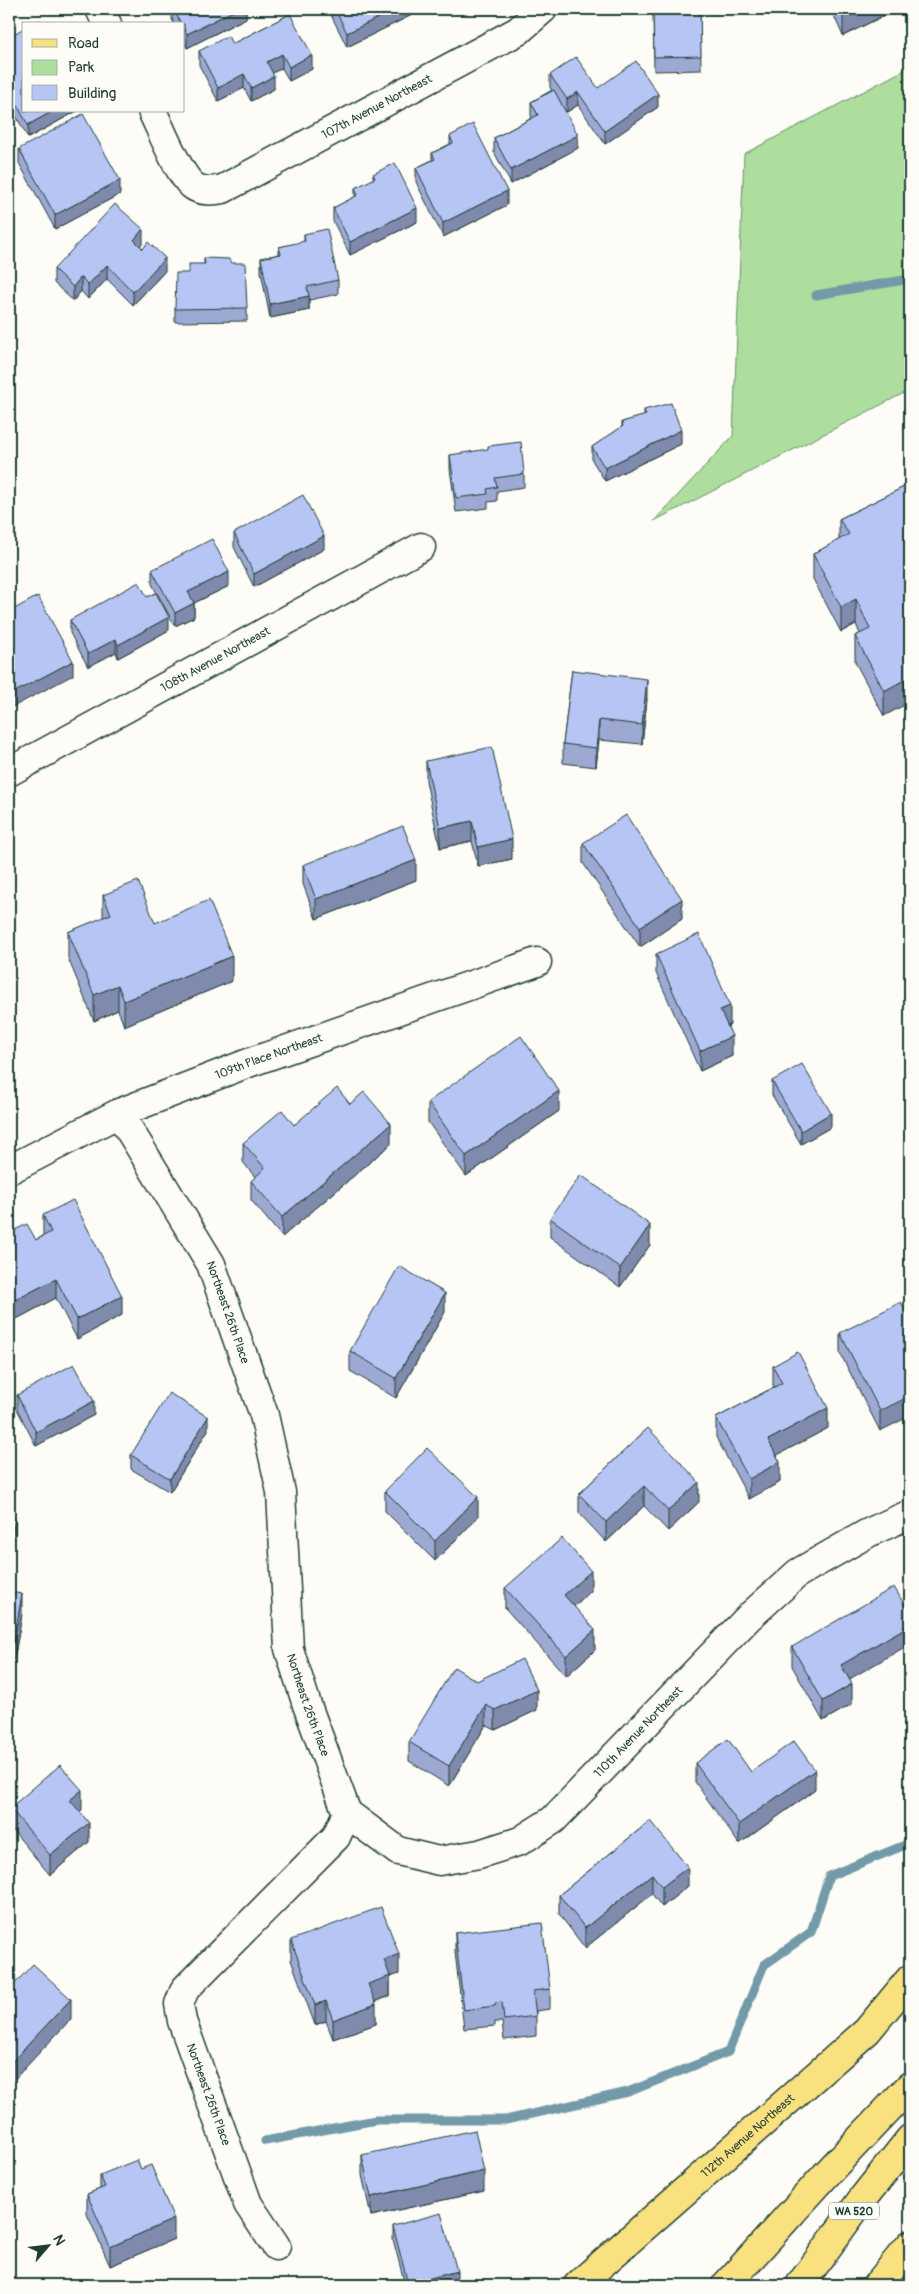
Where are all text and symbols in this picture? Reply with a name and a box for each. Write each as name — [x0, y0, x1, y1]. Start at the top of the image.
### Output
legend — [22, 22, 185, 112]
text: Road — [68, 34, 99, 53]
text: Park — [68, 58, 95, 77]
street label: 107th Avenue Northeast — [319, 71, 435, 142]
text: Building — [68, 84, 116, 103]
street label: 108th Avenue Northeast — [158, 623, 273, 695]
street label: 109th Place Northeast — [213, 1030, 325, 1083]
street label: Northeast 26th Place — [203, 1259, 253, 1366]
street label: Northeast 26th Place — [283, 1652, 333, 1758]
street label: 110th Avenue Northeast — [591, 1683, 686, 1781]
street label: Northeast 26th Place — [183, 2041, 234, 2148]
street label: 112th Avenue Northeast — [698, 2091, 798, 2181]
road number: WA 520 — [829, 2202, 879, 2220]
north arrow — [22, 2222, 72, 2272]
text: N — [49, 2232, 69, 2248]

